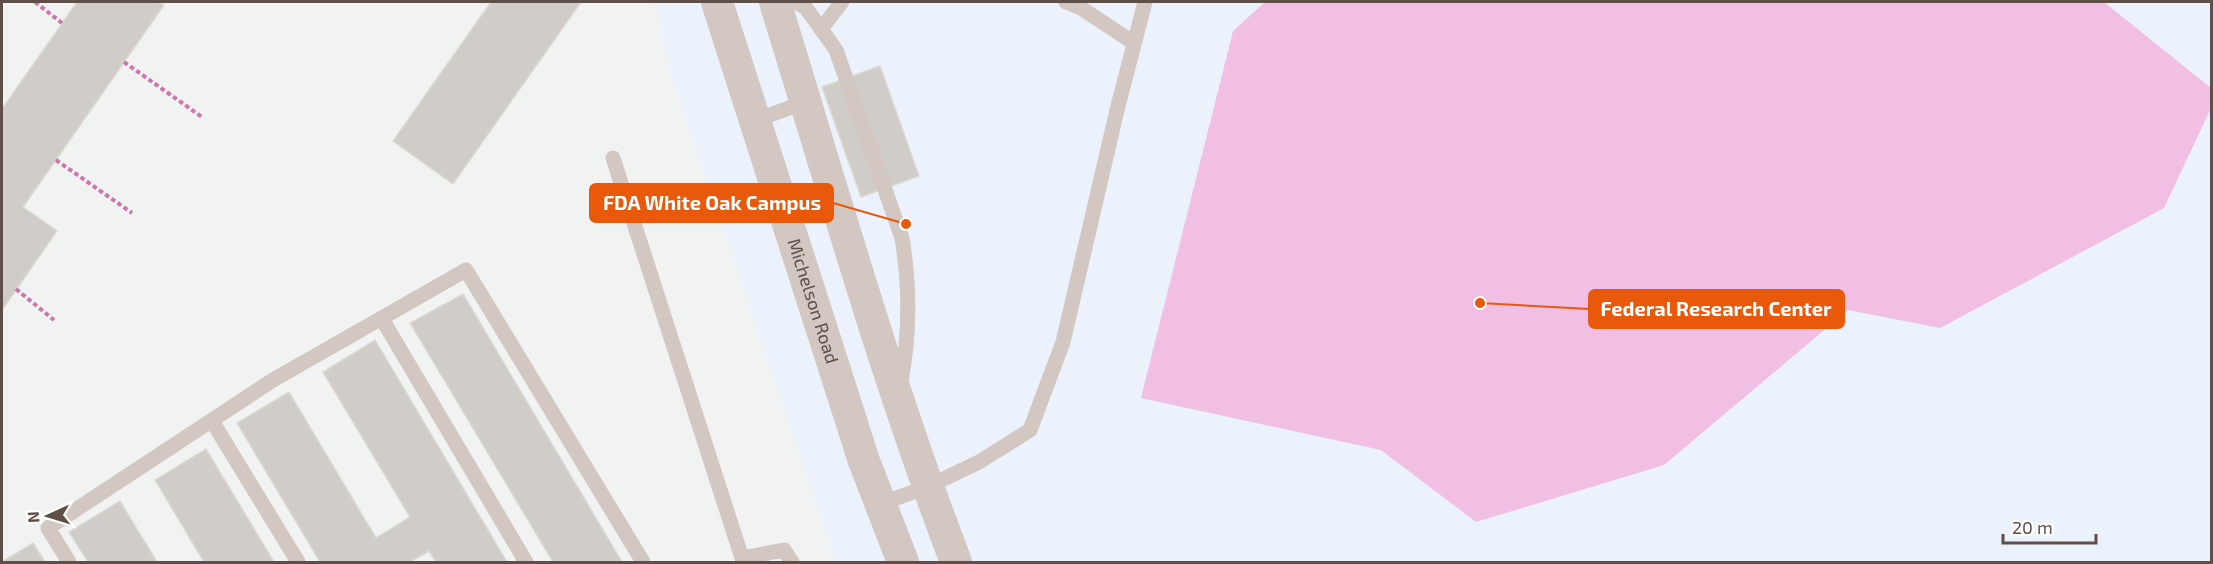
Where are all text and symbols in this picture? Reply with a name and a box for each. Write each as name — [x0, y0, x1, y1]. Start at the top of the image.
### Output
callout: FDA White Oak Campus — [590, 184, 833, 222]
text: FDA White Oak Campus — [603, 190, 821, 214]
street label: Michelson Road — [783, 235, 844, 366]
callout: Federal Research Center — [1589, 290, 1844, 328]
text: Federal Research Center — [1600, 296, 1832, 320]
north arrow — [18, 486, 78, 546]
scale bar — [2003, 507, 2096, 545]
text: N — [23, 511, 42, 524]
text: 20 m — [2012, 516, 2053, 538]

